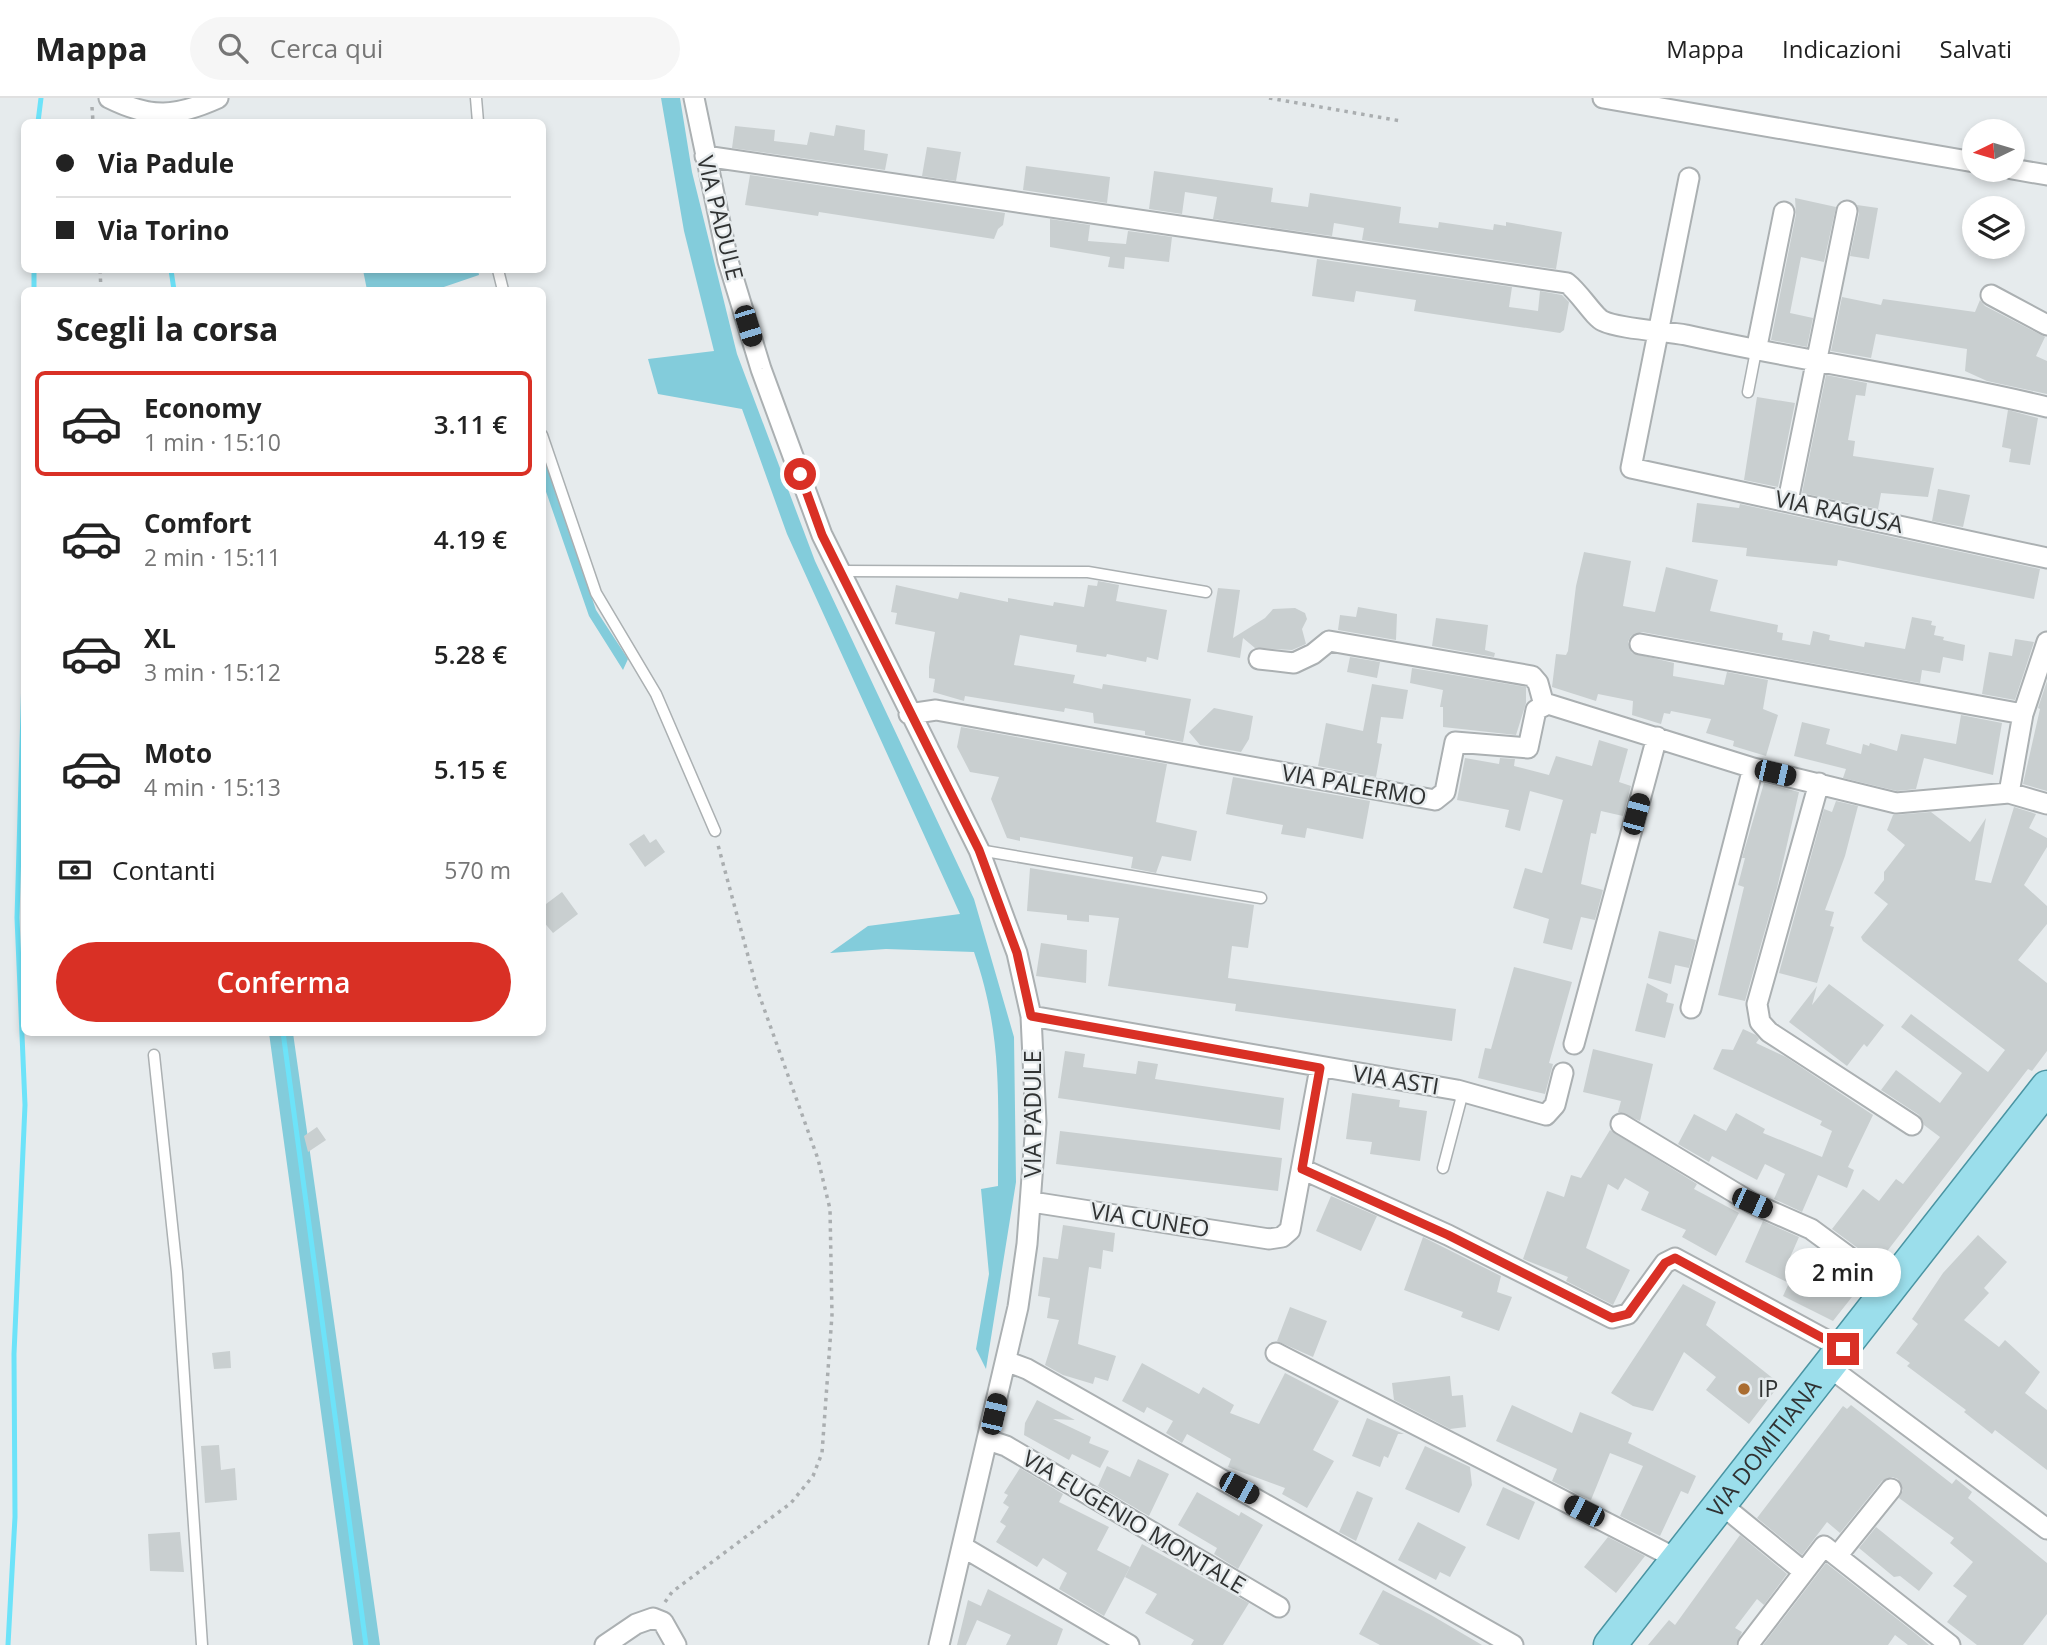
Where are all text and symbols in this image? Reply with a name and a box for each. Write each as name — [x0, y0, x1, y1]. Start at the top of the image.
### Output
search box — [190, 17, 680, 80]
text: Mappa — [35, 26, 148, 71]
icon: search — [214, 29, 252, 67]
text: Cerca qui — [270, 30, 383, 66]
text: Mappa — [1666, 32, 1744, 65]
text: Indicazioni — [1782, 32, 1902, 65]
text: Salvati — [1940, 32, 2012, 65]
north arrow — [1962, 119, 2025, 182]
map controls — [1962, 119, 2025, 259]
text: Via Padule — [98, 145, 234, 181]
street label: VIA PADULE — [690, 152, 752, 283]
button: layers — [1962, 196, 2025, 259]
text: Via Torino — [98, 212, 229, 248]
car — [732, 303, 765, 349]
text: Scegli la corsa — [56, 307, 278, 350]
text: Economy — [144, 390, 262, 426]
icon: car — [60, 392, 123, 455]
text: 3.11 € — [434, 406, 507, 442]
text: 1 min · 15:10 — [144, 426, 281, 458]
route start — [784, 458, 816, 490]
street label: VIA RAGUSA — [1772, 482, 1907, 540]
text: Comfort — [144, 505, 251, 541]
icon: car — [60, 507, 123, 570]
text: 4.19 € — [434, 521, 507, 557]
text: 2 min · 15:11 — [144, 541, 281, 573]
text: XL — [144, 620, 176, 656]
icon: car — [60, 622, 123, 685]
text: 5.28 € — [434, 636, 507, 672]
text: 3 min · 15:12 — [144, 656, 281, 688]
text: Moto — [144, 735, 212, 771]
icon: car — [60, 737, 123, 800]
text: 5.15 € — [434, 751, 507, 787]
street label: VIA PALERMO — [1279, 756, 1429, 812]
car — [1753, 758, 1798, 788]
text: 4 min · 15:13 — [144, 771, 281, 803]
car — [1621, 791, 1652, 837]
icon: cash — [56, 851, 94, 889]
text: Contanti — [112, 852, 215, 888]
text: 570 m — [444, 854, 511, 886]
button: Conferma — [56, 942, 511, 1022]
street label: VIA PADULE — [1016, 1050, 1048, 1178]
street label: VIA ASTI — [1351, 1056, 1442, 1102]
car — [1729, 1185, 1776, 1221]
street label: VIA CUNEO — [1088, 1194, 1212, 1244]
callout: 2 min — [1785, 1248, 1901, 1296]
text: 2 min — [1812, 1256, 1874, 1288]
route end — [1827, 1333, 1859, 1365]
street label: VIA DOMITIANA — [1699, 1371, 1828, 1524]
place label: IP — [1758, 1372, 1778, 1404]
marker: IP — [1736, 1381, 1752, 1397]
car — [980, 1391, 1009, 1437]
street label: VIA EUGENIO MONTALE — [1017, 1442, 1252, 1601]
car — [1216, 1469, 1263, 1507]
car — [1561, 1492, 1608, 1530]

